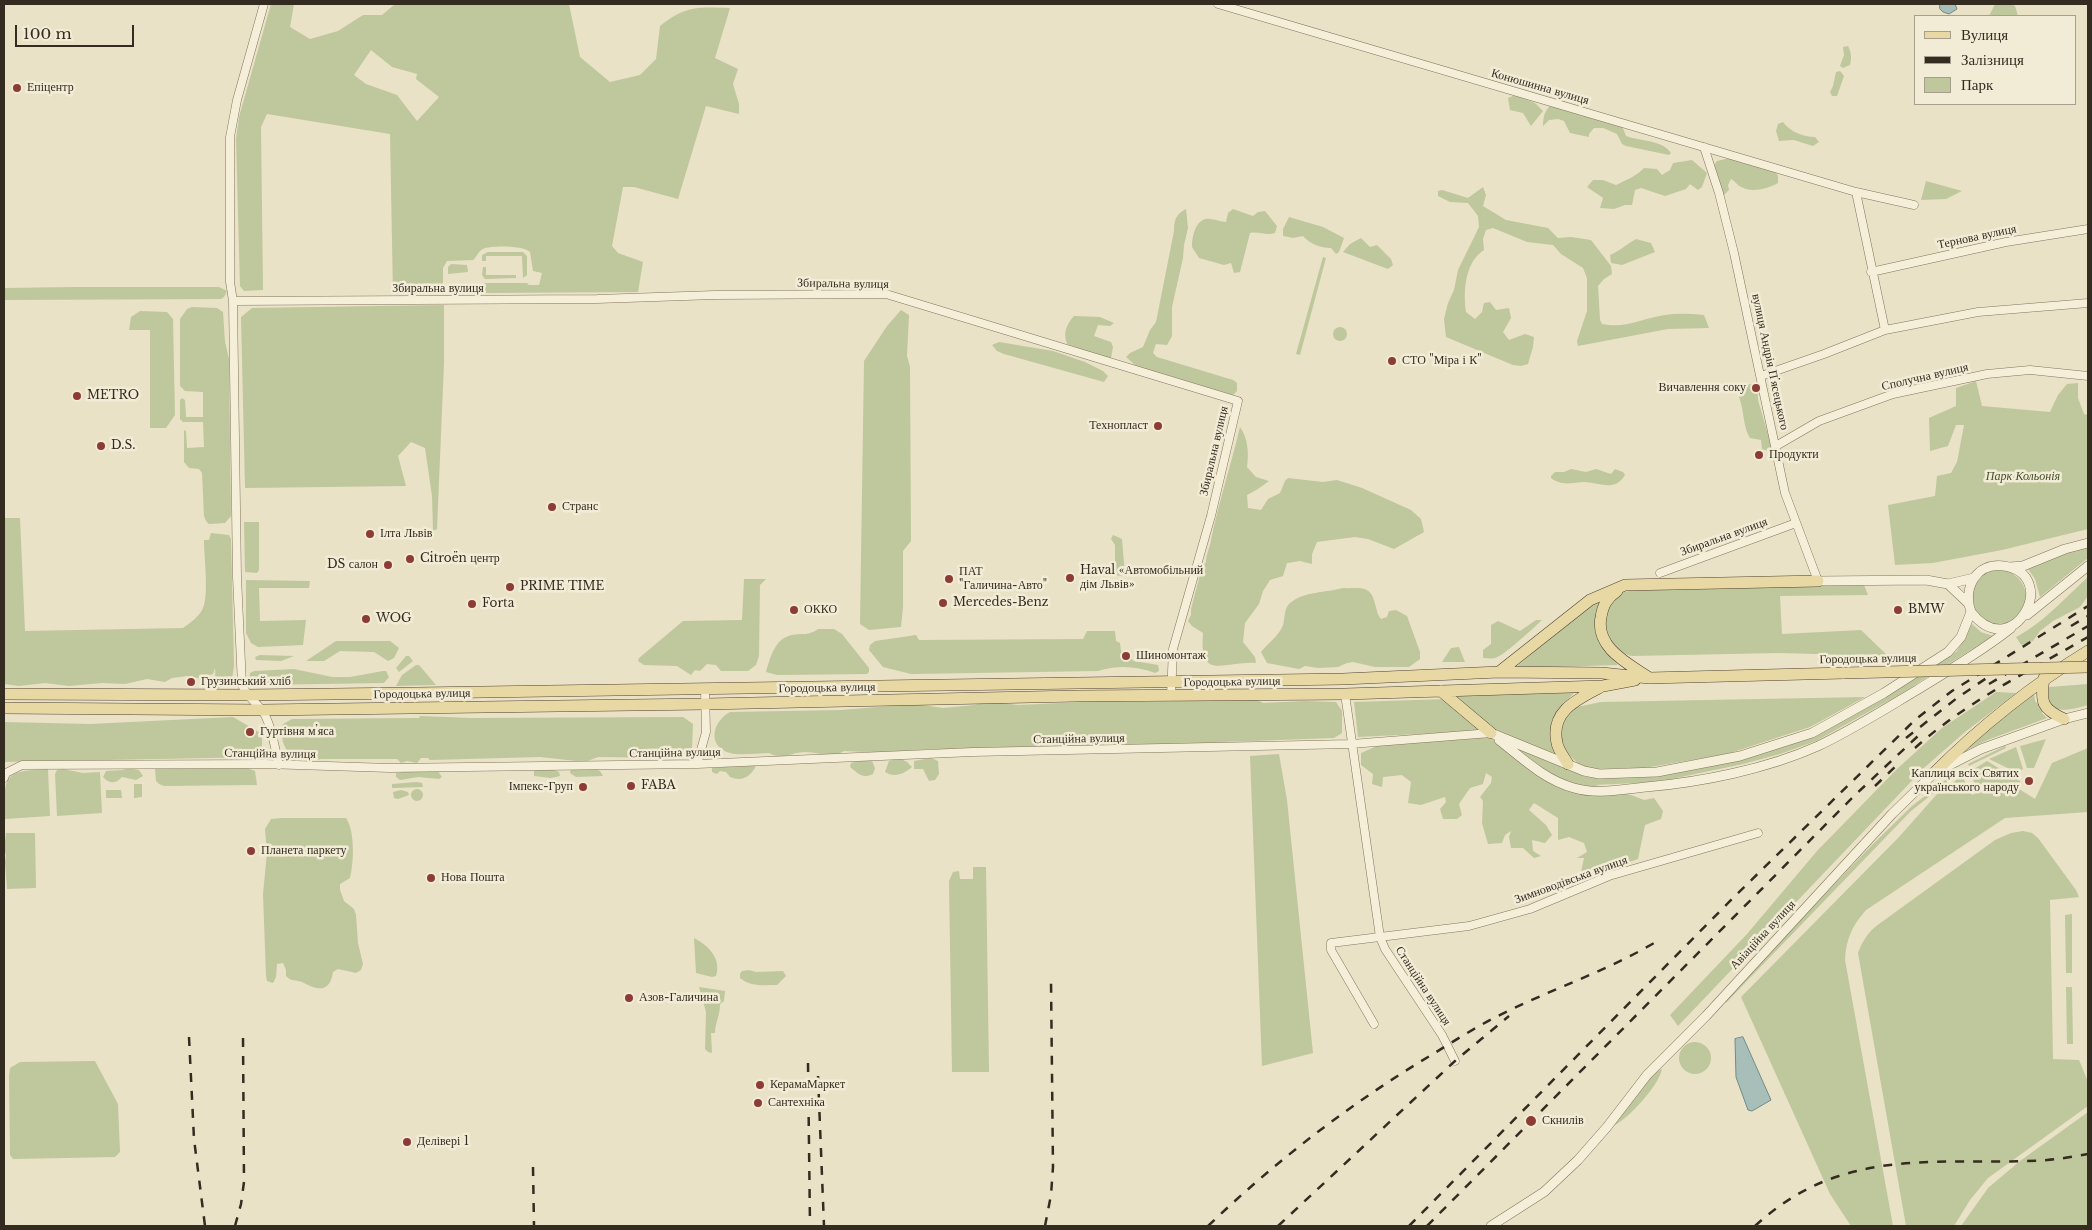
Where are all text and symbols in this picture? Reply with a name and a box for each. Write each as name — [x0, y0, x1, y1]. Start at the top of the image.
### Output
scale bar — [18, 15, 136, 47]
legend — [1914, 15, 2077, 105]
text: 100 m — [23, 24, 72, 43]
text: Вулиця — [1961, 25, 2008, 44]
text: Залізниця — [1961, 50, 2024, 69]
street label: Конюшинна вулиця — [1489, 66, 1591, 108]
text: Парк — [1961, 75, 1993, 94]
place label: Епіцентр — [27, 81, 74, 95]
marker: Епіцентр — [11, 82, 23, 94]
street label: Тернова вулиця — [1936, 222, 2018, 252]
street label: Збиральна вулиця — [797, 276, 889, 292]
street label: Збиральна вулиця — [392, 282, 484, 296]
street label: вулиця Андрія Пʼясецького — [1749, 293, 1791, 431]
place label: СТО "Міра і К" — [1402, 354, 1482, 368]
marker: СТО "Міра і К" — [1386, 355, 1398, 367]
street label: Сполучна вулиця — [1880, 360, 1970, 394]
place label: Вичавлення соку — [1659, 381, 1746, 395]
marker: Вичавлення соку — [1750, 382, 1762, 394]
place label: METRO — [87, 389, 139, 403]
marker: METRO — [71, 390, 83, 402]
street label: Збиральна вулиця — [1197, 405, 1231, 497]
place label: Технопласт — [1089, 419, 1148, 433]
marker: Технопласт — [1152, 420, 1164, 432]
place label: D.S. — [111, 439, 135, 453]
marker: D.S. — [95, 440, 107, 452]
place label: Продукти — [1769, 448, 1819, 462]
marker: Продукти — [1753, 449, 1765, 461]
park label: Парк Кольонія — [1986, 470, 2060, 484]
place label: Странс — [562, 500, 598, 514]
marker: Странс — [546, 501, 558, 513]
street label: Збиральна вулиця — [1678, 515, 1770, 559]
place label: Ілта Львів — [380, 527, 432, 541]
marker: Ілта Львів — [364, 528, 376, 540]
place label: Citroën центр — [420, 552, 500, 566]
marker: Citroën центр — [404, 553, 416, 565]
place label: DS салон — [327, 558, 378, 572]
marker: DS салон — [382, 559, 394, 571]
place label: Haval «Автомобільний дім Львів» — [1080, 564, 1203, 592]
place label: ПАТ "Галичина-Авто" — [959, 565, 1047, 593]
marker: Haval «Автомобільний дім Львів» — [1064, 572, 1076, 584]
marker: ПАТ "Галичина-Авто" — [943, 573, 955, 585]
place label: PRIME TIME — [520, 580, 604, 594]
marker: PRIME TIME — [504, 581, 516, 593]
place label: Mercedes-Benz — [953, 596, 1048, 610]
place label: Forta — [482, 597, 514, 611]
marker: Mercedes-Benz — [937, 597, 949, 609]
marker: Forta — [466, 598, 478, 610]
place label: ОККО — [804, 603, 837, 617]
place label: BMW — [1908, 603, 1944, 617]
marker: ОККО — [788, 604, 800, 616]
marker: BMW — [1892, 604, 1904, 616]
place label: WOG — [376, 612, 412, 626]
marker: WOG — [360, 613, 372, 625]
place label: Шиномонтаж — [1136, 649, 1206, 663]
marker: Шиномонтаж — [1120, 650, 1132, 662]
street label: Городоцька вулиця — [1819, 651, 1917, 667]
street label: Городоцька вулиця — [1183, 674, 1281, 690]
place label: Грузинський хліб — [201, 675, 291, 689]
marker: Грузинський хліб — [185, 676, 197, 688]
street label: Городоцька вулиця — [778, 680, 876, 696]
street label: Городоцька вулиця — [373, 686, 471, 702]
place label: Гуртівня мʼяса — [260, 725, 334, 739]
marker: Гуртівня мʼяса — [244, 726, 256, 738]
street label: Станційна вулиця — [1033, 731, 1125, 747]
street label: Станційна вулиця — [629, 745, 721, 761]
street label: Станційна вулиця — [224, 746, 316, 762]
place label: Каплиця всіх Святих українського народу — [1911, 767, 2019, 795]
marker: Каплиця всіх Святих українського народу — [2023, 775, 2035, 787]
place label: FABA — [641, 779, 676, 793]
place label: Імпекс-Груп — [509, 780, 573, 794]
marker: FABA — [625, 780, 637, 792]
marker: Імпекс-Груп — [577, 781, 589, 793]
place label: Планета паркету — [261, 844, 347, 858]
marker: Планета паркету — [245, 845, 257, 857]
street label: Зимноводівська вулиця — [1513, 853, 1629, 907]
place label: Нова Пошта — [441, 871, 505, 885]
marker: Нова Пошта — [425, 872, 437, 884]
street label: Авіаційна вулиця — [1727, 897, 1799, 973]
street label: Станційна вулиця — [1392, 944, 1454, 1028]
place label: Азов-Галичина — [639, 991, 718, 1005]
marker: Азов-Галичина — [623, 992, 635, 1004]
place label: КерамаМаркет — [770, 1078, 845, 1092]
marker: КерамаМаркет — [754, 1079, 766, 1091]
place label: Сантехніка — [768, 1096, 825, 1110]
marker: Сантехніка — [752, 1097, 764, 1109]
marker: Скнилів — [1524, 1114, 1538, 1128]
place label: Скнилів — [1542, 1114, 1584, 1128]
place label: Делівері 1 — [417, 1135, 469, 1149]
marker: Делівері 1 — [401, 1136, 413, 1148]

